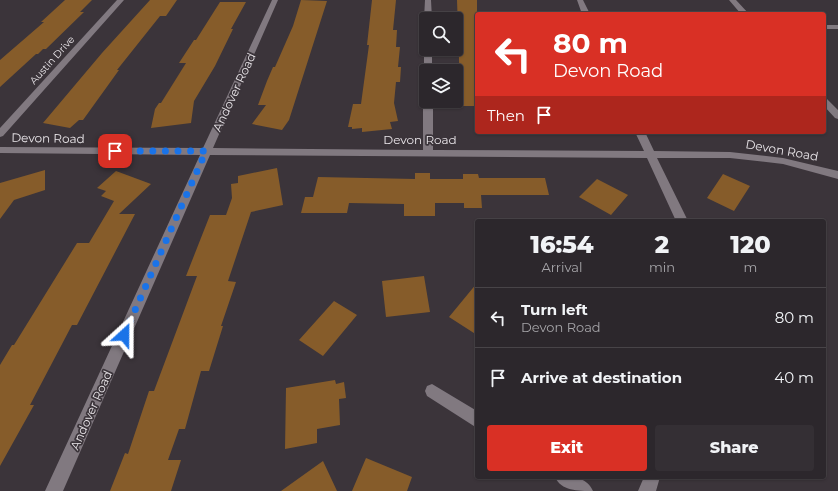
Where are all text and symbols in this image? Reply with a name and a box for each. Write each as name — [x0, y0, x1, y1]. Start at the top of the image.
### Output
map controls — [419, 12, 463, 108]
button: search — [419, 12, 463, 56]
text: 80 m — [553, 26, 628, 60]
icon: left — [487, 28, 539, 80]
street label: Austin Drive — [27, 33, 77, 87]
street label: Andover Road — [209, 50, 259, 134]
text: Devon Road — [553, 60, 663, 82]
button: layers — [419, 64, 463, 108]
icon: arrive — [533, 104, 555, 126]
text: Then — [487, 106, 525, 125]
street label: Devon Road — [11, 130, 85, 146]
street label: Devon Road — [383, 132, 457, 147]
pin — [98, 134, 132, 168]
street label: Devon Road — [744, 136, 820, 164]
icon: arrive — [104, 140, 126, 162]
text: 16:54 — [530, 230, 594, 259]
text: 2 — [655, 230, 669, 259]
text: 120 — [730, 230, 771, 259]
text: Arrival — [541, 259, 582, 275]
text: min — [649, 259, 675, 275]
text: m — [744, 259, 757, 275]
text: Turn left — [521, 300, 588, 319]
icon: left — [487, 307, 509, 329]
text: 80 m — [775, 308, 814, 327]
position arrow — [103, 314, 145, 356]
text: Devon Road — [521, 319, 601, 335]
icon: arrive — [487, 367, 509, 389]
street label: Andover Road — [67, 368, 115, 452]
text: Arrive at destination — [521, 368, 682, 387]
text: 40 m — [774, 368, 814, 387]
button: Exit — [487, 425, 647, 471]
button: Share — [655, 425, 814, 471]

